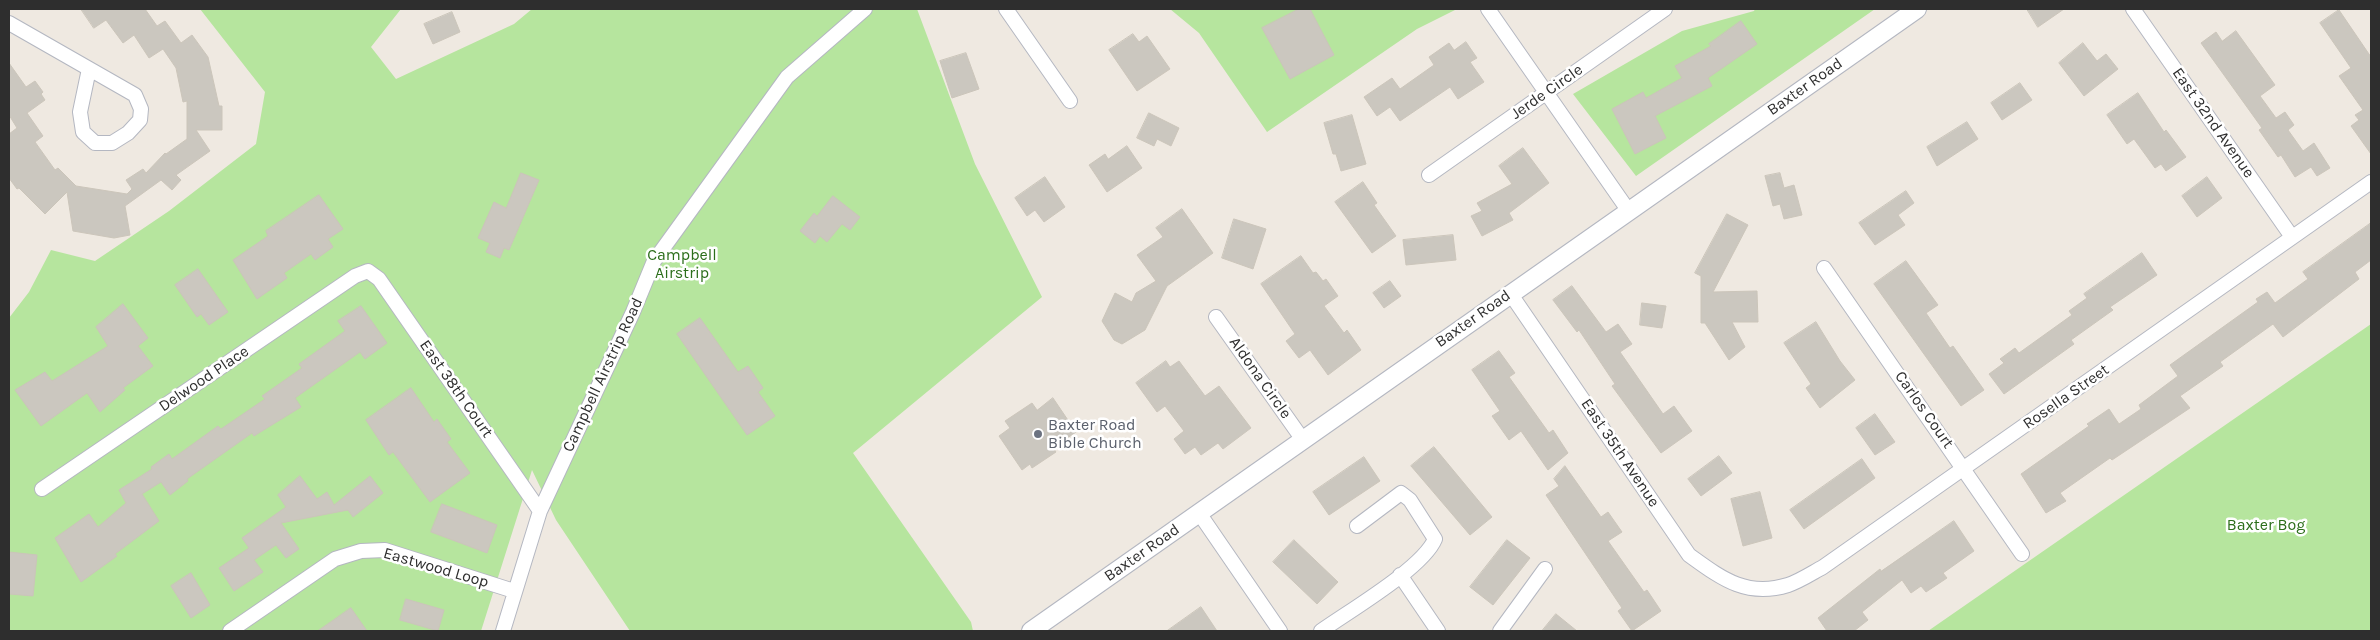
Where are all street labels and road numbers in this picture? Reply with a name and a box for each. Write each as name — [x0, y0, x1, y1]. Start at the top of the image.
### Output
street label: Baxter Road — [1764, 54, 1846, 120]
street label: Jerde Circle — [1507, 60, 1587, 124]
street label: East 32nd Avenue — [2168, 64, 2258, 182]
street label: Baxter Road — [1432, 286, 1514, 352]
street label: Campbell Airstrip Road — [559, 295, 647, 455]
street label: Aldona Circle — [1225, 333, 1295, 423]
street label: East 38th Court — [415, 336, 497, 442]
street label: Delwood Place — [155, 342, 253, 416]
street label: Rosella Street — [2019, 360, 2113, 434]
street label: Carlos Court — [1890, 368, 1958, 452]
street label: East 35th Avenue — [1577, 395, 1663, 511]
street label: Baxter Road — [1101, 520, 1183, 586]
street label: Eastwood Loop — [381, 544, 491, 592]

